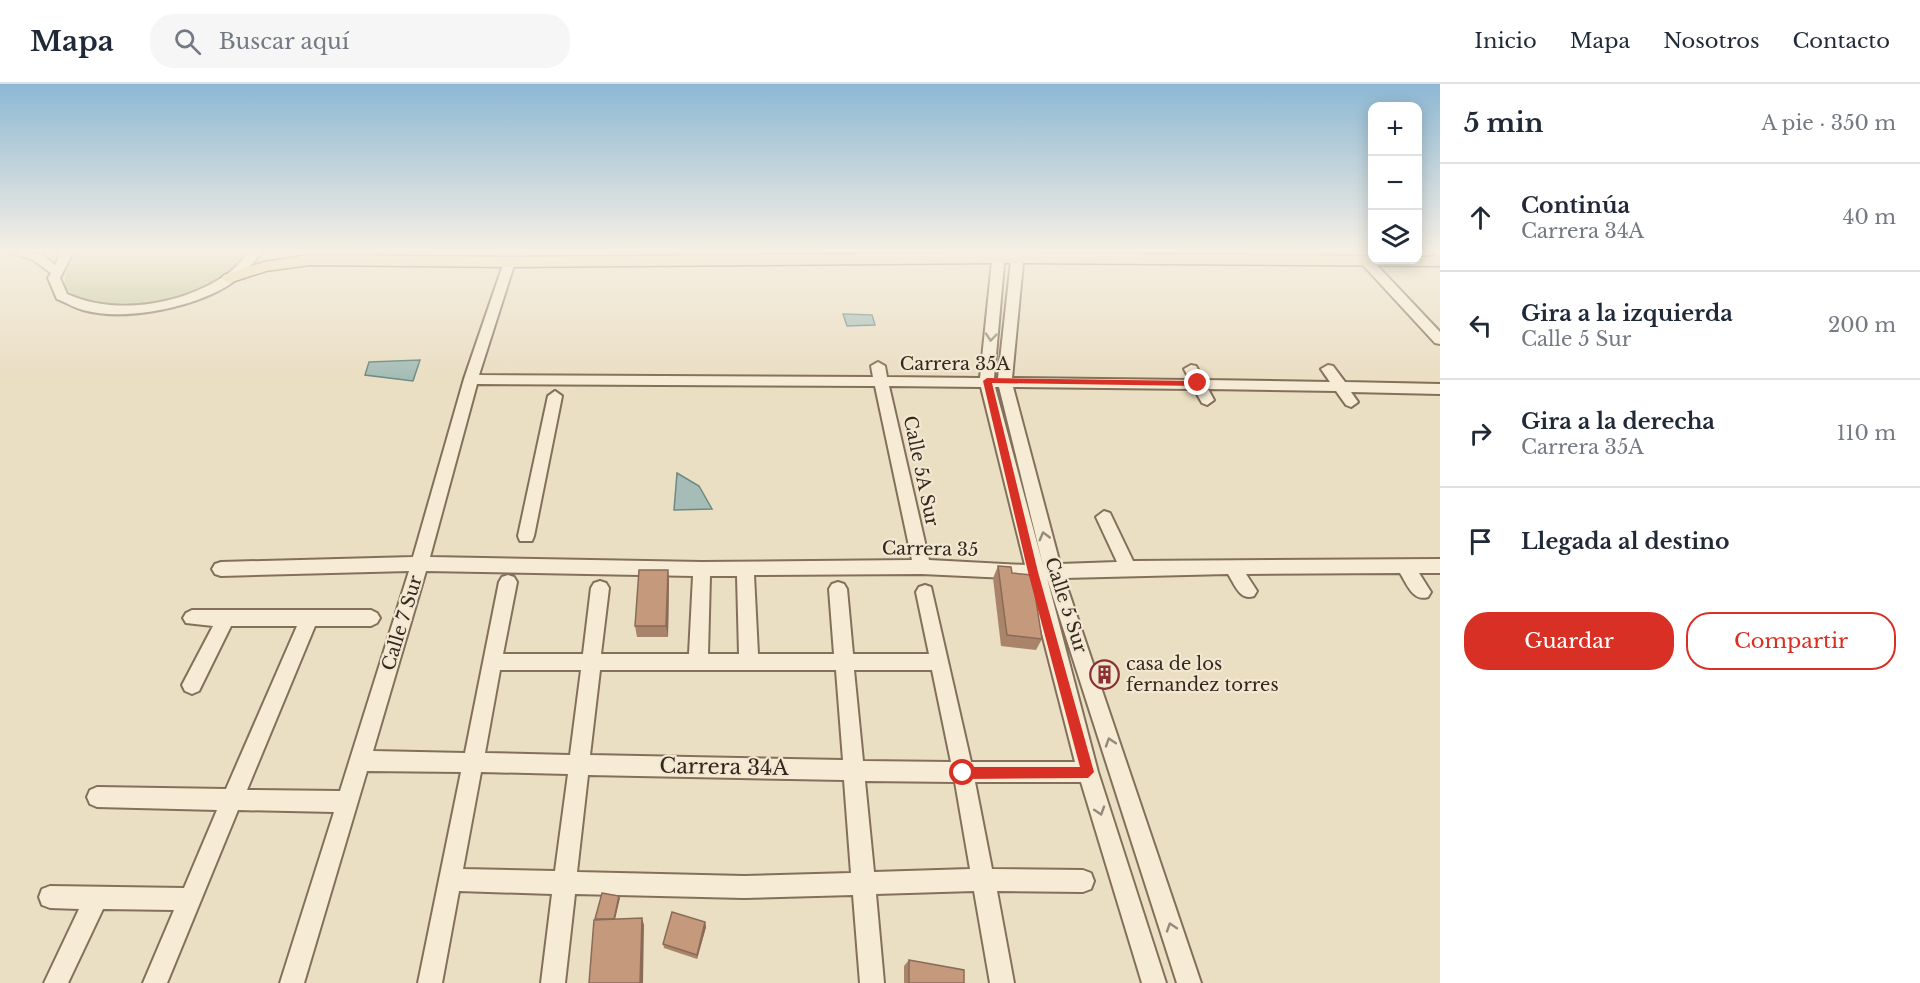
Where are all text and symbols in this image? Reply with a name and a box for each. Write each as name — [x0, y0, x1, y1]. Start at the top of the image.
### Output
search box — [150, 14, 570, 68]
text: Mapa — [30, 24, 114, 59]
icon: search — [171, 25, 204, 58]
text: Buscar aquí — [219, 28, 349, 55]
text: Inicio — [1474, 28, 1537, 54]
text: Mapa — [1570, 28, 1630, 54]
text: Nosotros — [1663, 28, 1759, 54]
text: Contacto — [1792, 28, 1890, 54]
map controls — [1368, 102, 1422, 264]
button: + — [1368, 102, 1422, 156]
text: 5 min — [1464, 107, 1543, 139]
text: A pie · 350 m — [1761, 111, 1896, 135]
button: − — [1368, 156, 1422, 210]
text: Continúa — [1521, 192, 1630, 219]
icon: ahead — [1464, 201, 1497, 234]
text: 40 m — [1843, 205, 1896, 229]
button: layers — [1368, 210, 1422, 264]
text: Carrera 34A — [1521, 219, 1644, 243]
text: Gira a la izquierda — [1521, 300, 1733, 327]
icon: left — [1464, 309, 1497, 342]
text: 200 m — [1828, 313, 1896, 337]
text: Calle 5 Sur — [1521, 327, 1631, 351]
one-way arrow — [985, 332, 998, 341]
street label: Carrera 35A — [900, 353, 1011, 375]
route end — [1184, 369, 1210, 395]
text: Gira a la derecha — [1521, 408, 1715, 435]
street label: Calle 5A Sur — [899, 414, 944, 529]
icon: right — [1464, 417, 1497, 450]
text: 110 m — [1837, 421, 1896, 445]
text: Carrera 35A — [1521, 435, 1644, 459]
icon: arrive — [1464, 525, 1497, 558]
text: Llegada al destino — [1521, 528, 1730, 555]
one-way arrow — [1039, 531, 1052, 541]
street label: Carrera 35 — [882, 537, 978, 561]
street label: Calle 5 Sur — [1040, 554, 1092, 656]
street label: Calle 7 Sur — [377, 573, 427, 673]
button: Guardar — [1464, 612, 1674, 670]
button: Compartir — [1686, 612, 1896, 670]
place label: casa de los fernandez torres — [1126, 653, 1279, 696]
building icon: casa de los fernandez torres — [1089, 658, 1121, 690]
one-way arrow — [1105, 737, 1118, 748]
street label: Carrera 34A — [659, 753, 790, 781]
route start — [949, 759, 975, 785]
one-way arrow — [1093, 805, 1105, 816]
one-way arrow — [1165, 922, 1178, 933]

